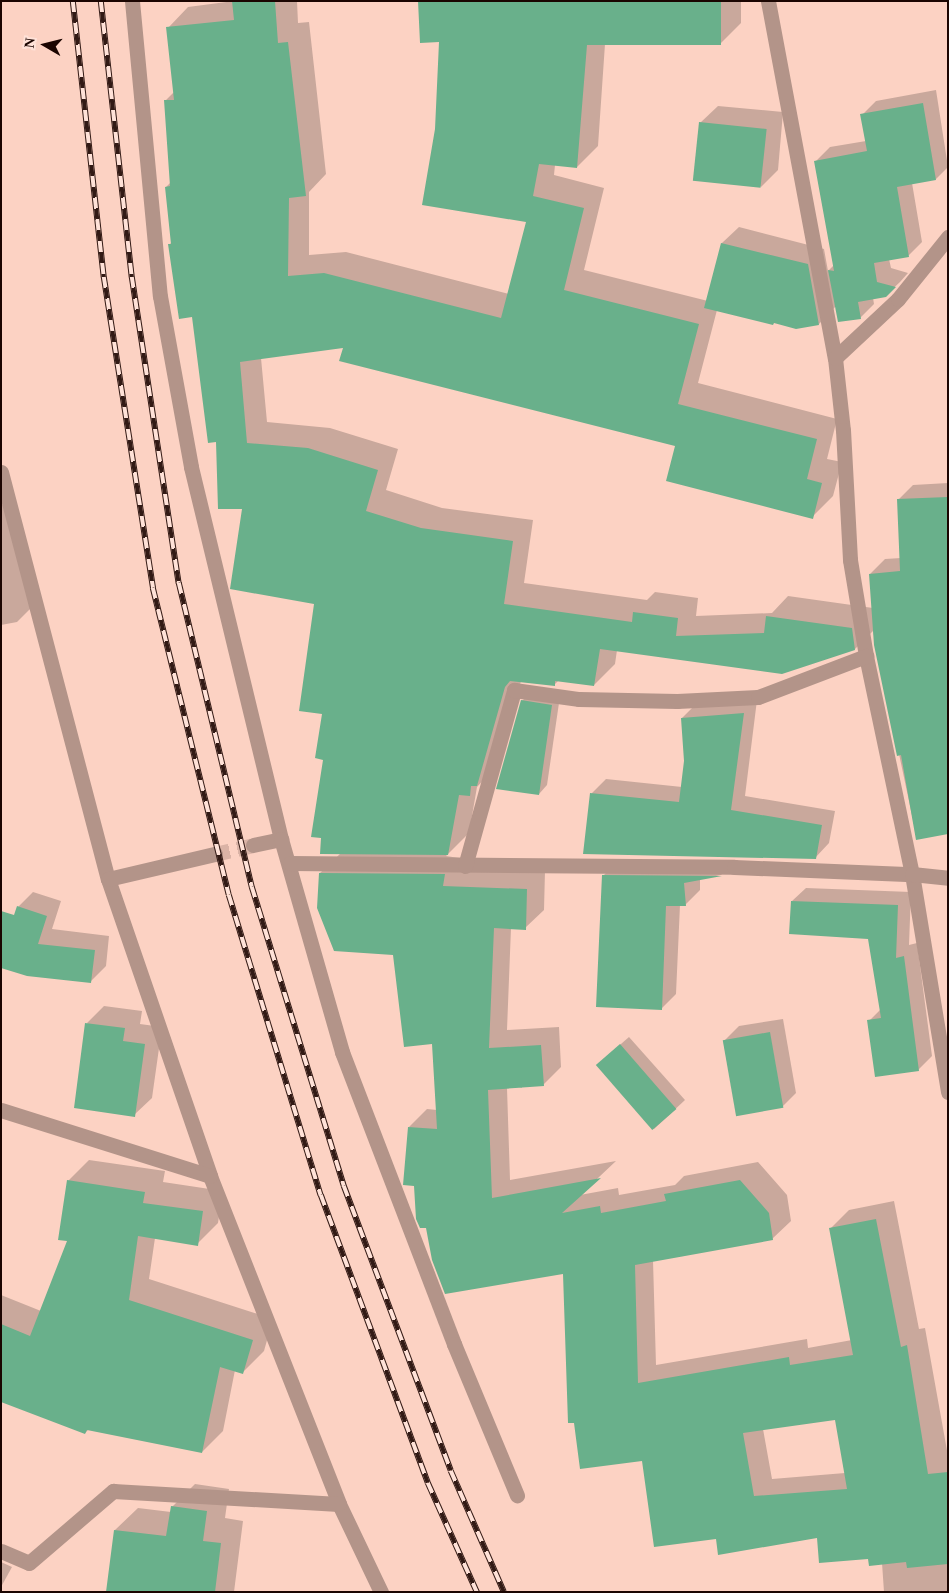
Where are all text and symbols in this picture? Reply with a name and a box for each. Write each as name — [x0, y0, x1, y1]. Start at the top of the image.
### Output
north arrow — [20, 20, 70, 70]
text: N — [22, 37, 38, 49]

